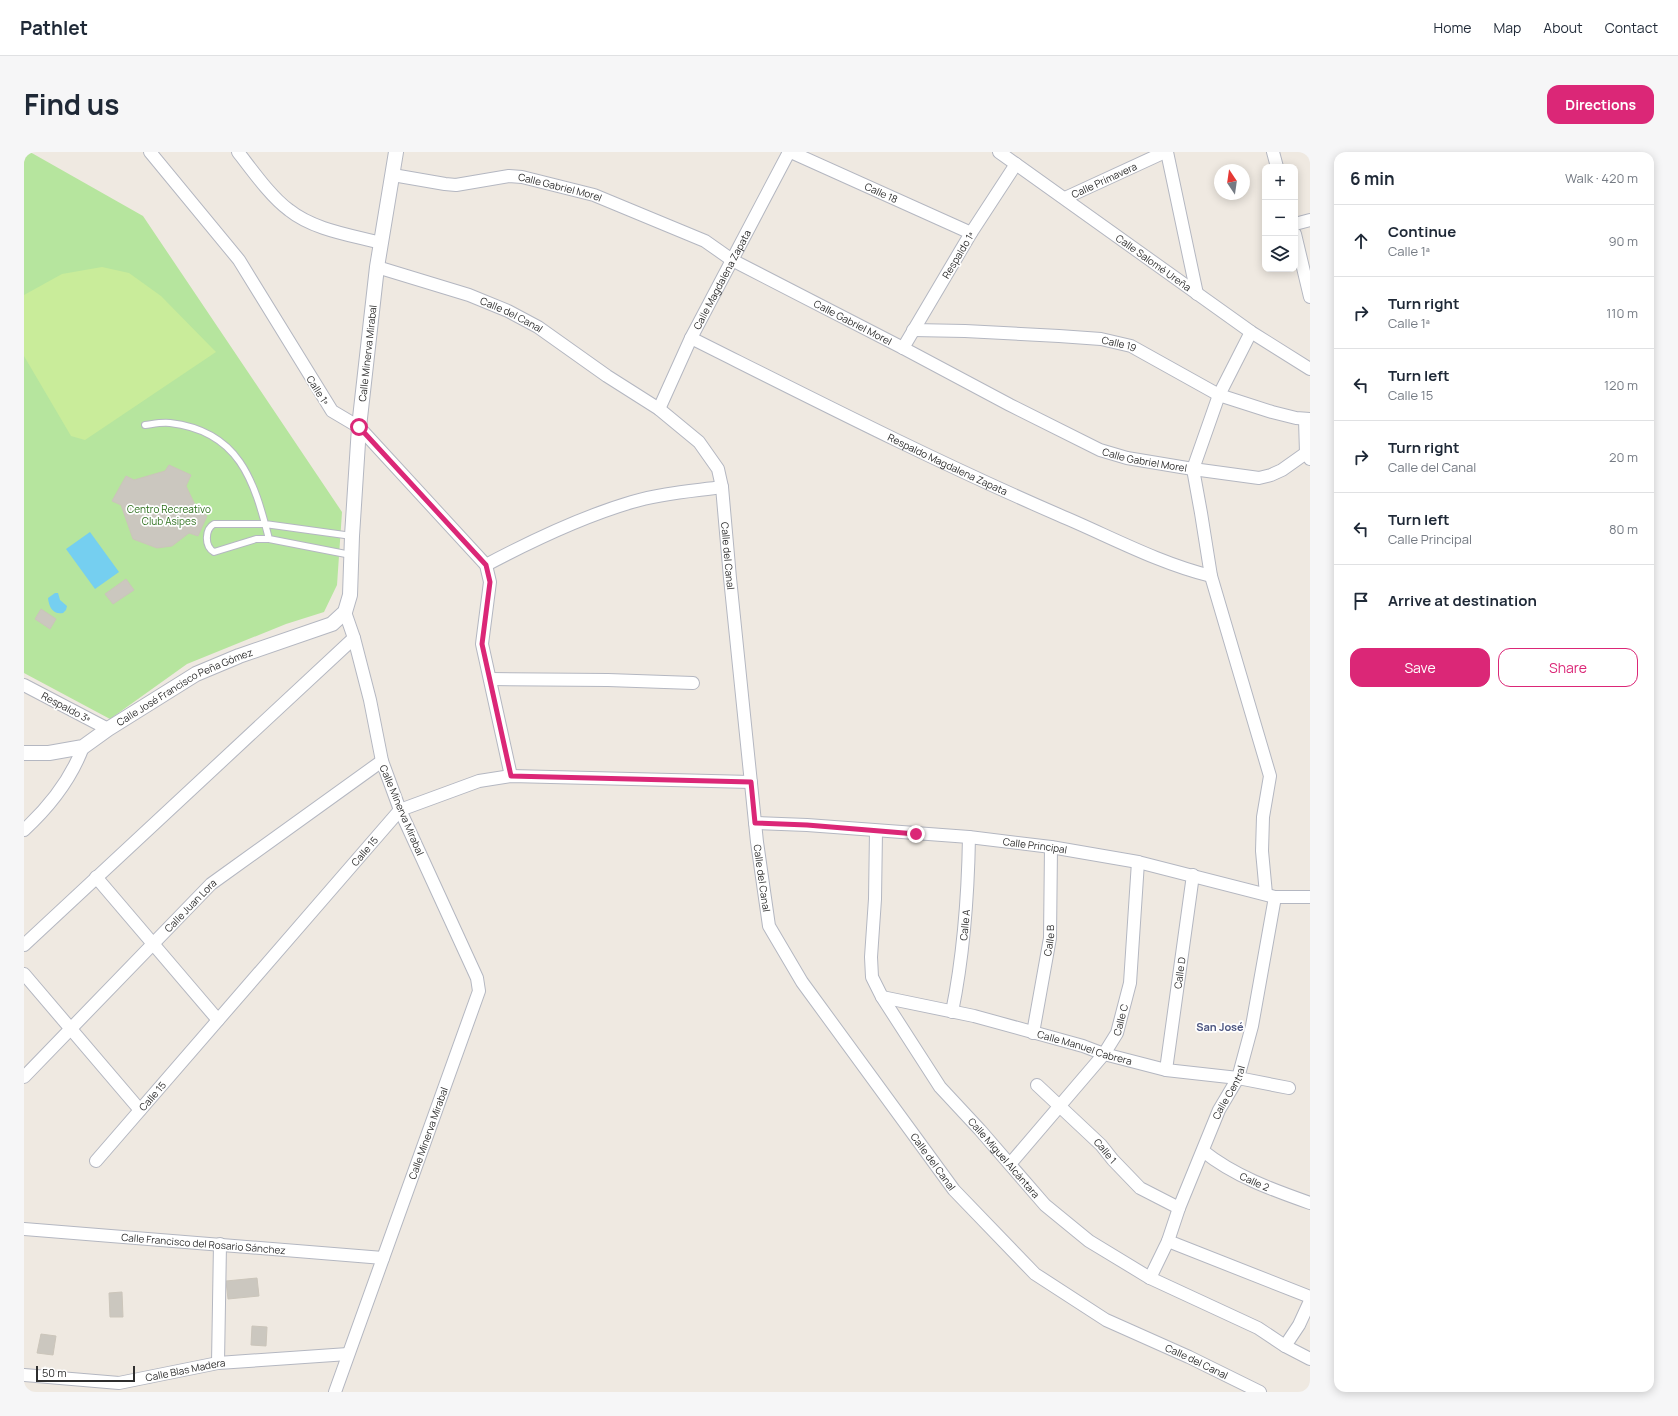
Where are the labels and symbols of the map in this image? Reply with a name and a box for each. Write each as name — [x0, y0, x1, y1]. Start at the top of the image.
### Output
street label: Calle Primavera — [1069, 159, 1139, 201]
north arrow — [1214, 164, 1250, 200]
street label: Calle Gabriel Morel — [518, 170, 604, 205]
street label: Calle 18 — [862, 179, 900, 206]
street label: Calle Magdalena Zapata — [690, 227, 754, 332]
street label: Respaldo 1ª — [939, 229, 977, 281]
street label: Calle Salomé Ureña — [1113, 231, 1194, 294]
street label: Calle del Canal — [478, 293, 546, 335]
street label: Calle Gabriel Morel — [811, 296, 894, 348]
street label: Calle Minerva Mirabal — [355, 304, 380, 402]
street label: Calle 19 — [1100, 332, 1139, 355]
street label: Calle 1ª — [304, 373, 332, 407]
route start — [350, 418, 368, 436]
street label: Respaldo Magdalena Zapata — [885, 430, 1010, 498]
street label: Calle Gabriel Morel — [1101, 444, 1188, 475]
park label: Centro Recreativo Club Asipes — [127, 502, 211, 528]
street label: Calle del Canal — [718, 521, 738, 590]
street label: Calle José Francisco Peña Gómez — [114, 645, 254, 729]
street label: Respaldo 3ª — [39, 688, 93, 726]
street label: Calle Minerva Mirabal — [377, 763, 427, 857]
route end — [907, 825, 925, 843]
street label: Calle 15 — [348, 833, 381, 869]
street label: Calle Principal — [1002, 834, 1068, 857]
street label: Calle del Canal — [750, 843, 774, 913]
street label: Calle Juan Lora — [161, 875, 219, 935]
street label: Calle A — [956, 908, 973, 941]
street label: Calle B — [1040, 925, 1057, 957]
street label: Calle D — [1170, 956, 1189, 990]
street label: Calle C — [1110, 1002, 1131, 1037]
district label: San José — [1196, 1019, 1244, 1034]
street label: Calle Manuel Cabrera — [1036, 1027, 1134, 1068]
street label: Calle Central — [1209, 1064, 1248, 1121]
street label: Calle 15 — [136, 1078, 169, 1114]
street label: Calle Minerva Mirabal — [405, 1085, 451, 1181]
street label: Calle Miguel Alcántara — [965, 1115, 1043, 1201]
street label: Calle del Canal — [908, 1130, 959, 1193]
street label: Calle 1 — [1091, 1135, 1120, 1167]
street label: Calle 2 — [1237, 1169, 1272, 1194]
street label: Calle Francisco del Rosario Sánchez — [121, 1230, 286, 1257]
street label: Calle del Canal — [1163, 1340, 1230, 1382]
street label: Calle Blas Madera — [144, 1356, 226, 1385]
scale bar — [36, 1364, 135, 1383]

